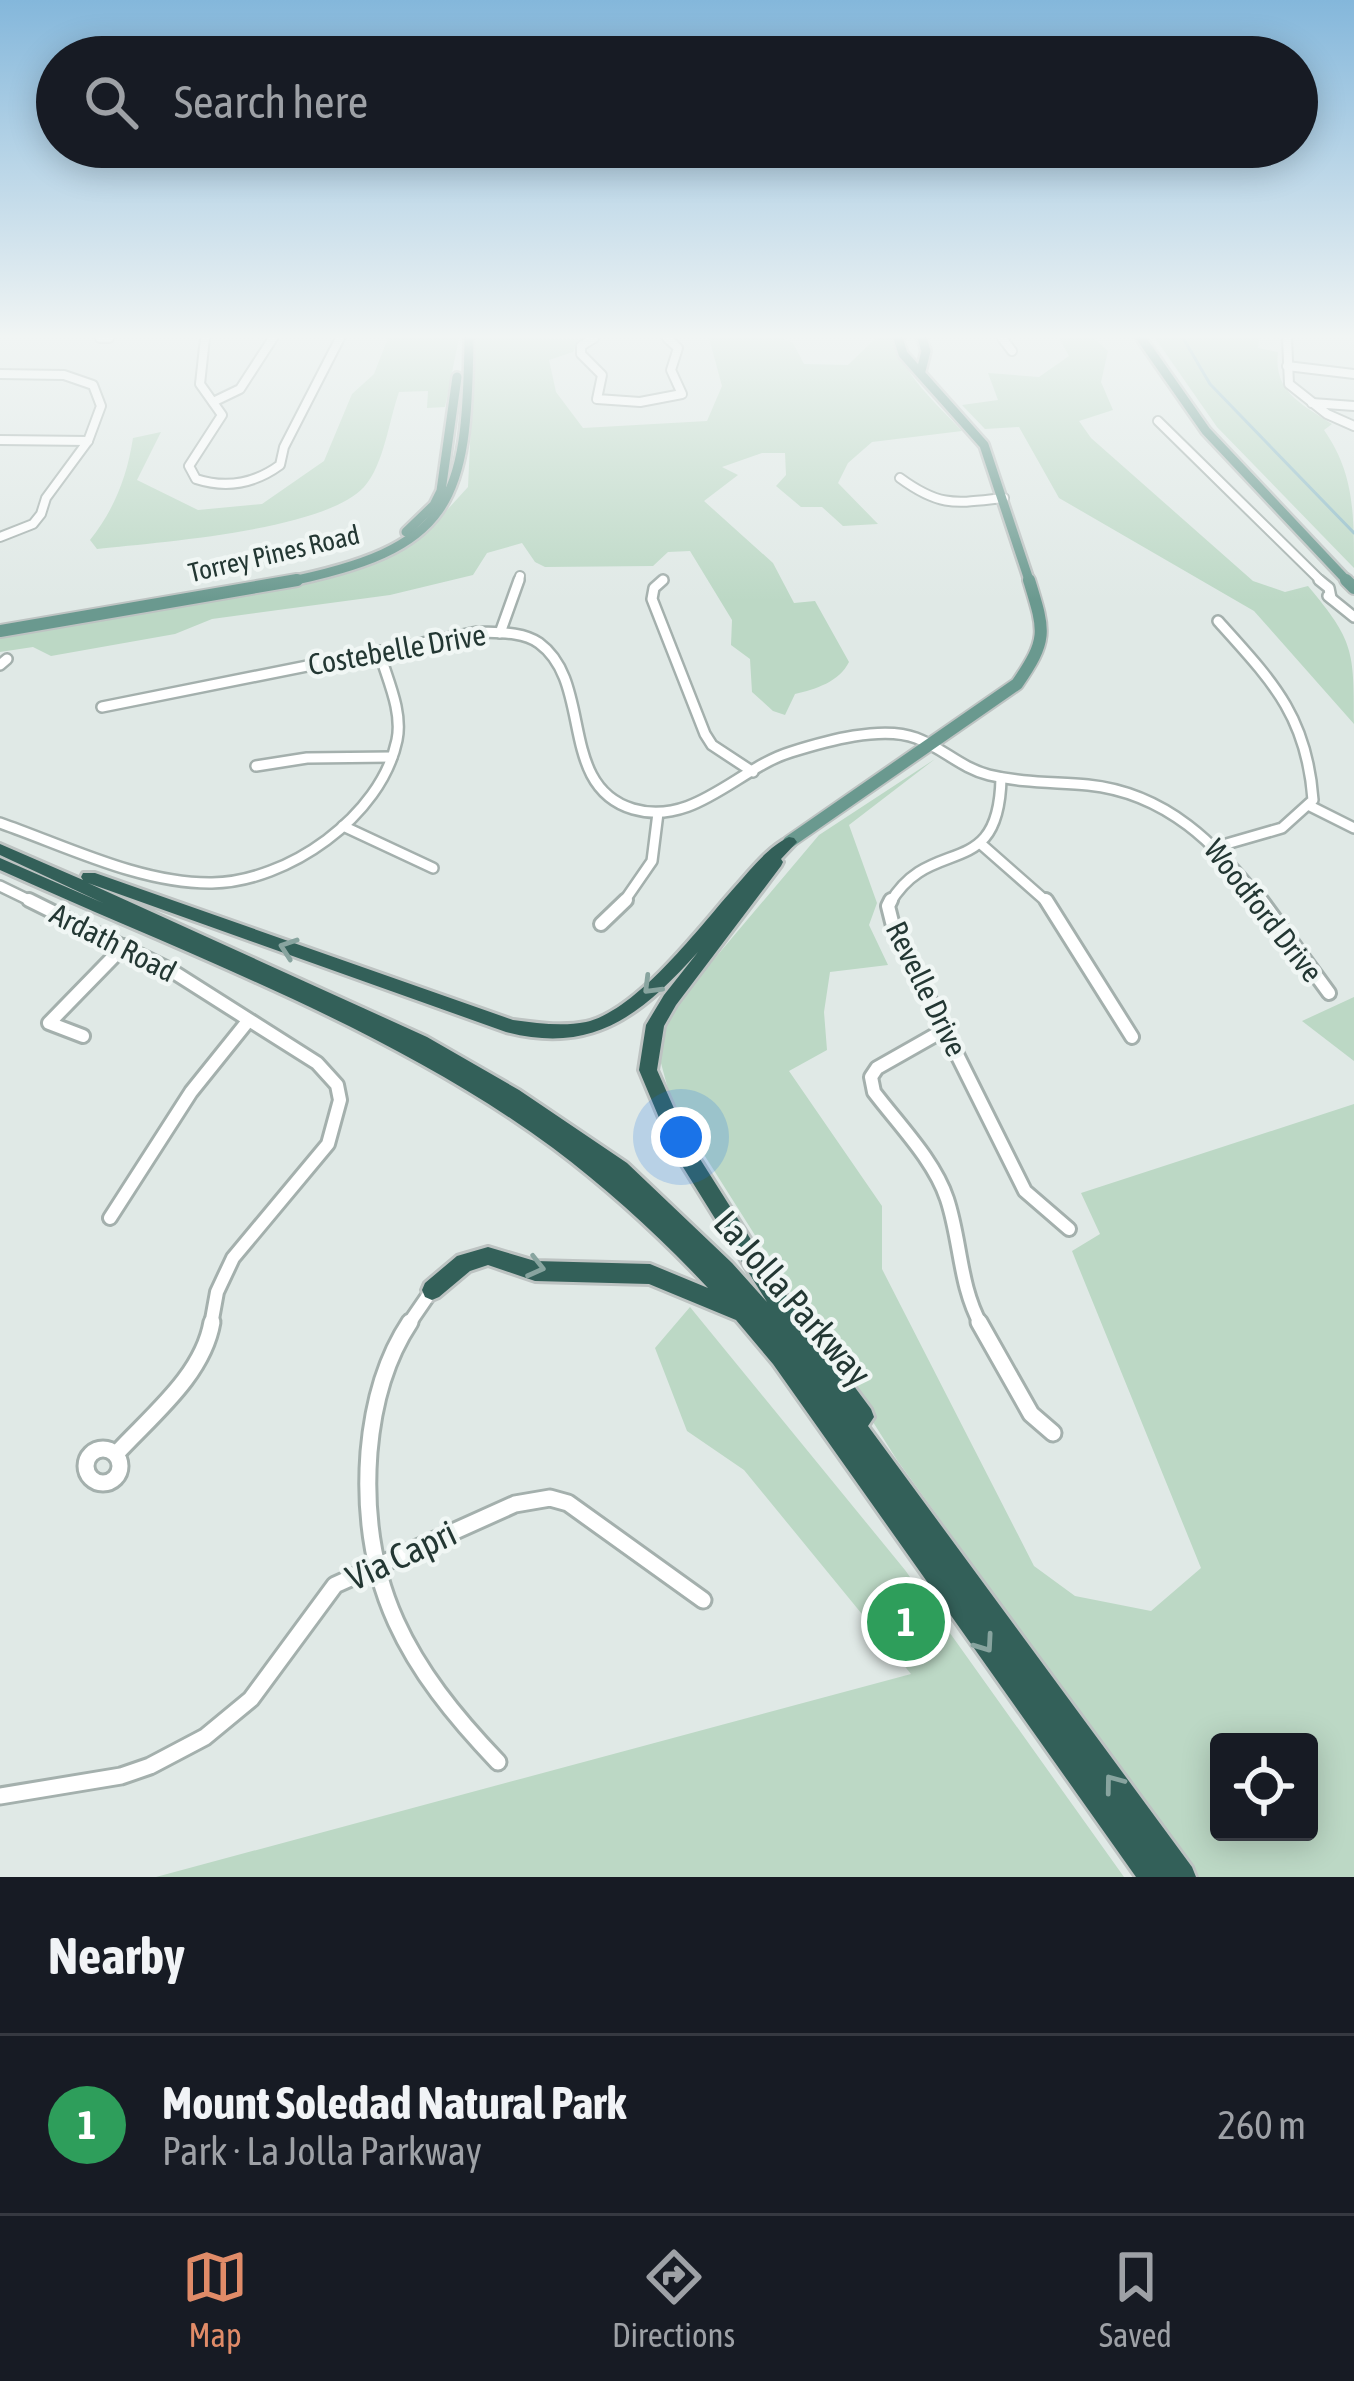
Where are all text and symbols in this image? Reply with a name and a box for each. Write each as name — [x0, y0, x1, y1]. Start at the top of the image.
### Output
search box — [36, 36, 1318, 168]
icon: search — [78, 69, 144, 135]
text: Search here — [174, 76, 368, 128]
street label: Torrey Pines Road — [185, 519, 362, 588]
street label: Costebelle Drive — [305, 617, 488, 681]
street label: Woodford Drive — [1198, 833, 1330, 988]
street label: Ardath Road — [45, 896, 182, 988]
street label: Revelle Drive — [880, 916, 974, 1061]
one-way arrow — [279, 938, 300, 962]
one-way arrow — [643, 972, 665, 994]
your location — [651, 1107, 711, 1167]
street label: La Jolla Parkway — [706, 1202, 880, 1394]
one-way arrow — [525, 1253, 546, 1278]
street label: Via Capri — [339, 1511, 463, 1599]
pin: 1 — [867, 1577, 945, 1667]
one-way arrow — [971, 1631, 993, 1653]
map controls — [1210, 1733, 1318, 1841]
button: locate — [1210, 1733, 1318, 1841]
one-way arrow — [1105, 1775, 1127, 1796]
text: Nearby — [48, 1926, 185, 1985]
text: Mount Soledad Natural Park — [162, 2077, 626, 2129]
text: 1 — [78, 2103, 96, 2147]
text: 260 m — [1218, 2103, 1306, 2147]
text: Park · La Jolla Parkway — [162, 2129, 482, 2173]
tab: Map — [182, 2244, 248, 2354]
tab: Directions — [612, 2244, 735, 2354]
tab: Saved — [1099, 2244, 1172, 2354]

